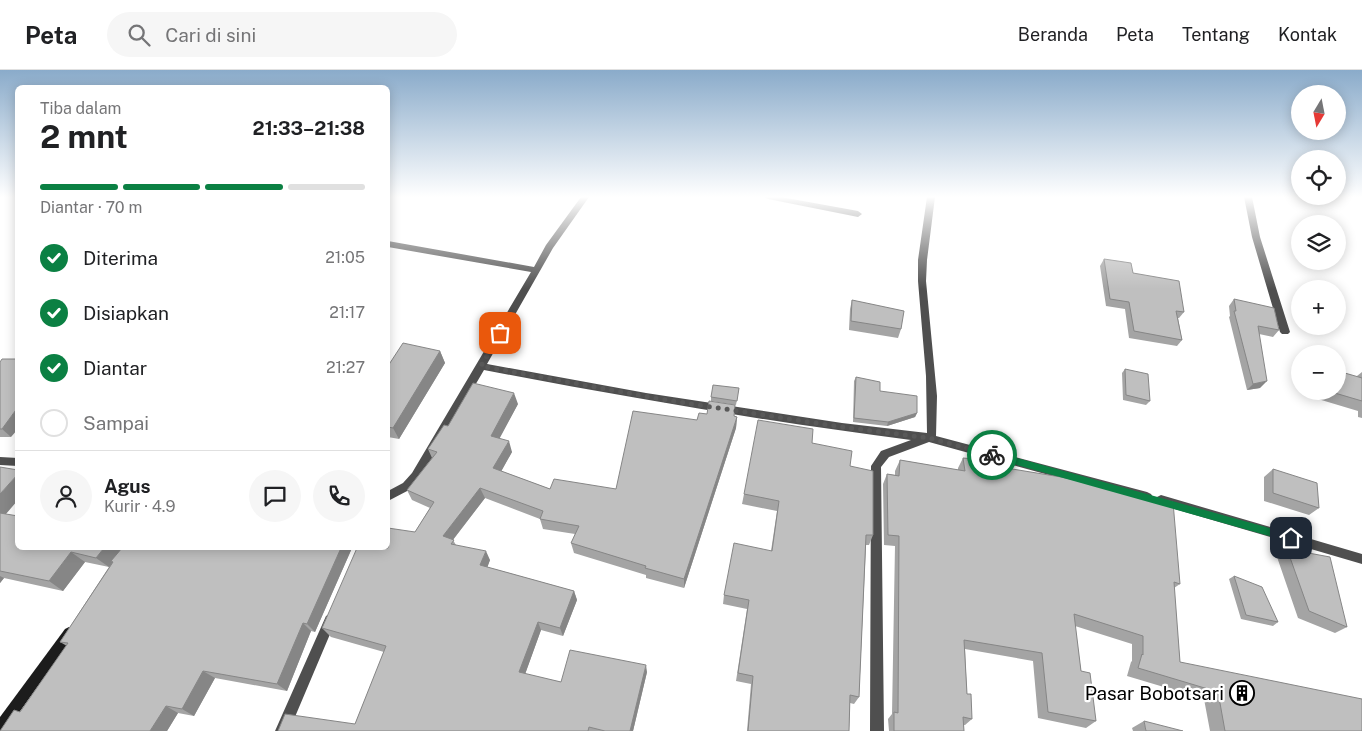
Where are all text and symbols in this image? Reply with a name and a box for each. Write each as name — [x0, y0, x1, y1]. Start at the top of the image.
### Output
search box — [107, 12, 457, 57]
text: Peta — [25, 21, 77, 49]
icon: search — [125, 21, 153, 49]
text: Cari di sini — [165, 24, 256, 46]
text: Beranda — [1018, 24, 1088, 45]
text: Peta — [1116, 24, 1154, 45]
text: Tentang — [1182, 24, 1250, 45]
text: Kontak — [1278, 24, 1337, 45]
north arrow — [1291, 85, 1346, 140]
map controls — [1291, 85, 1346, 400]
text: Tiba dalam — [40, 99, 121, 118]
text: 21:33–21:38 — [253, 117, 365, 139]
text: 2 mnt — [40, 118, 128, 155]
button: locate — [1291, 150, 1346, 205]
text: Diantar · 70 m — [40, 198, 142, 217]
button: layers — [1291, 215, 1346, 270]
icon: check — [40, 244, 68, 272]
text: Diterima — [83, 247, 158, 269]
text: 21:05 — [325, 248, 365, 267]
button: + — [1291, 280, 1346, 335]
icon: check — [40, 299, 68, 327]
text: Disiapkan — [83, 302, 169, 324]
text: 21:17 — [329, 303, 365, 322]
pin — [479, 312, 521, 354]
icon: bag — [486, 319, 514, 347]
button: − — [1291, 345, 1346, 400]
icon: check — [40, 354, 68, 382]
text: Diantar — [83, 357, 147, 379]
text: 21:27 — [326, 358, 365, 377]
text: Sampai — [83, 412, 149, 434]
courier — [967, 430, 1017, 480]
icon: bike — [978, 441, 1006, 469]
button: person — [40, 470, 92, 522]
button: chat — [249, 470, 301, 522]
button: phone — [313, 470, 365, 522]
text: Agus — [104, 475, 151, 497]
text: Kurir · 4.9 — [104, 497, 175, 516]
pin — [1270, 517, 1312, 559]
icon: home — [1277, 524, 1305, 552]
building icon: Pasar Bobotsari — [1229, 680, 1255, 706]
place label: Pasar Bobotsari — [1085, 682, 1224, 704]

